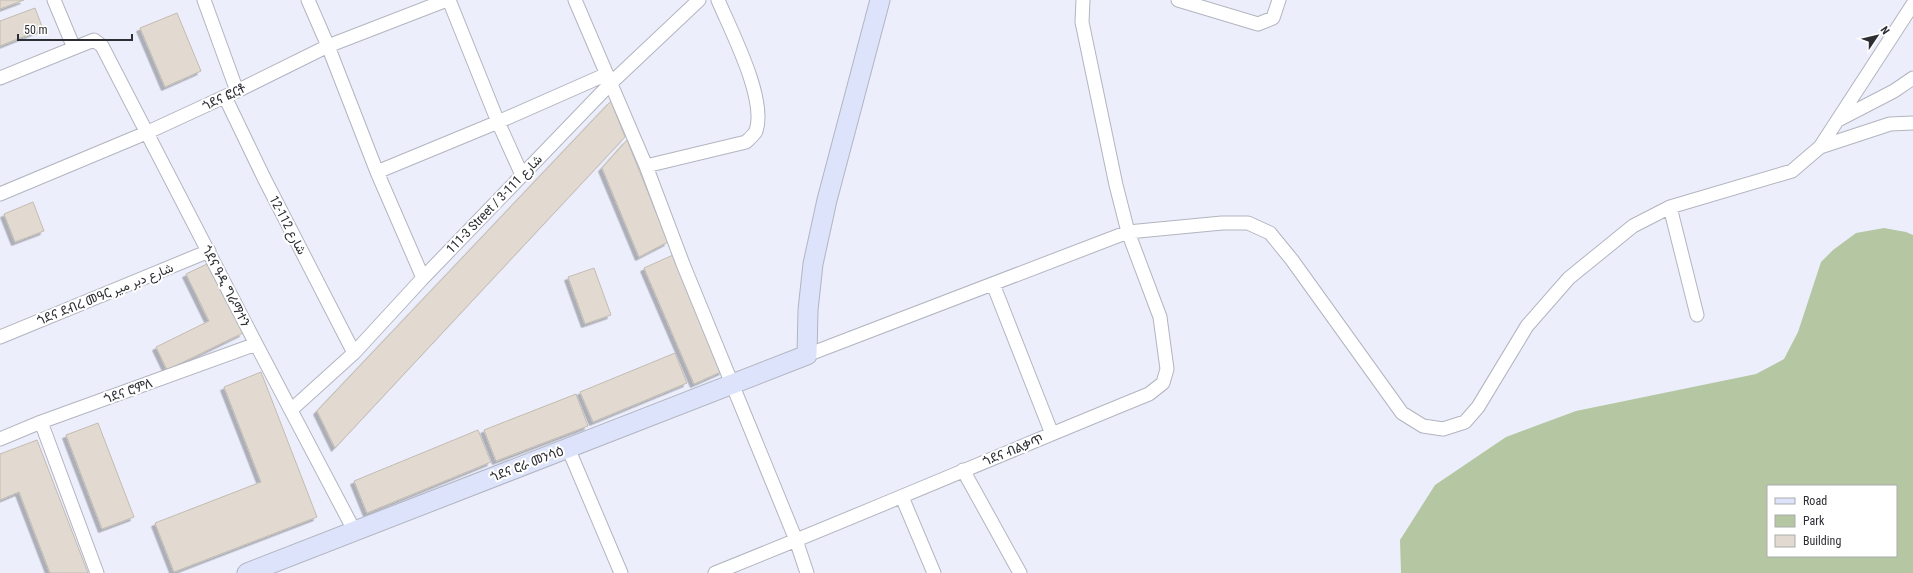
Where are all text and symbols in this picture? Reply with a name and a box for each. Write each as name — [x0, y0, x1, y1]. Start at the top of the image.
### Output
scale bar — [18, 16, 132, 42]
north arrow — [1857, 16, 1897, 56]
text: 50 m — [24, 23, 48, 37]
text: N — [1878, 24, 1892, 37]
street label: ጎደና ፎርቶ — [200, 80, 248, 114]
street label: 111-3 Street / شارع 111-3 — [443, 152, 546, 258]
street label: شارع 112-12 — [264, 193, 310, 258]
street label: ጎደና ዓዲ ግራማተን — [199, 243, 253, 330]
street label: ጎደና ደብረ መዓር شارع دبر مير — [35, 260, 176, 330]
street label: ጎደና ሮምለ — [102, 375, 155, 407]
street label: ጎደና ብልቃጥ — [981, 431, 1045, 469]
street label: ጎደና ሮራ መንሳዕ — [488, 443, 566, 485]
legend — [1767, 485, 1897, 557]
text: Road — [1803, 494, 1827, 508]
text: Park — [1803, 514, 1825, 528]
text: Building — [1803, 534, 1841, 548]

